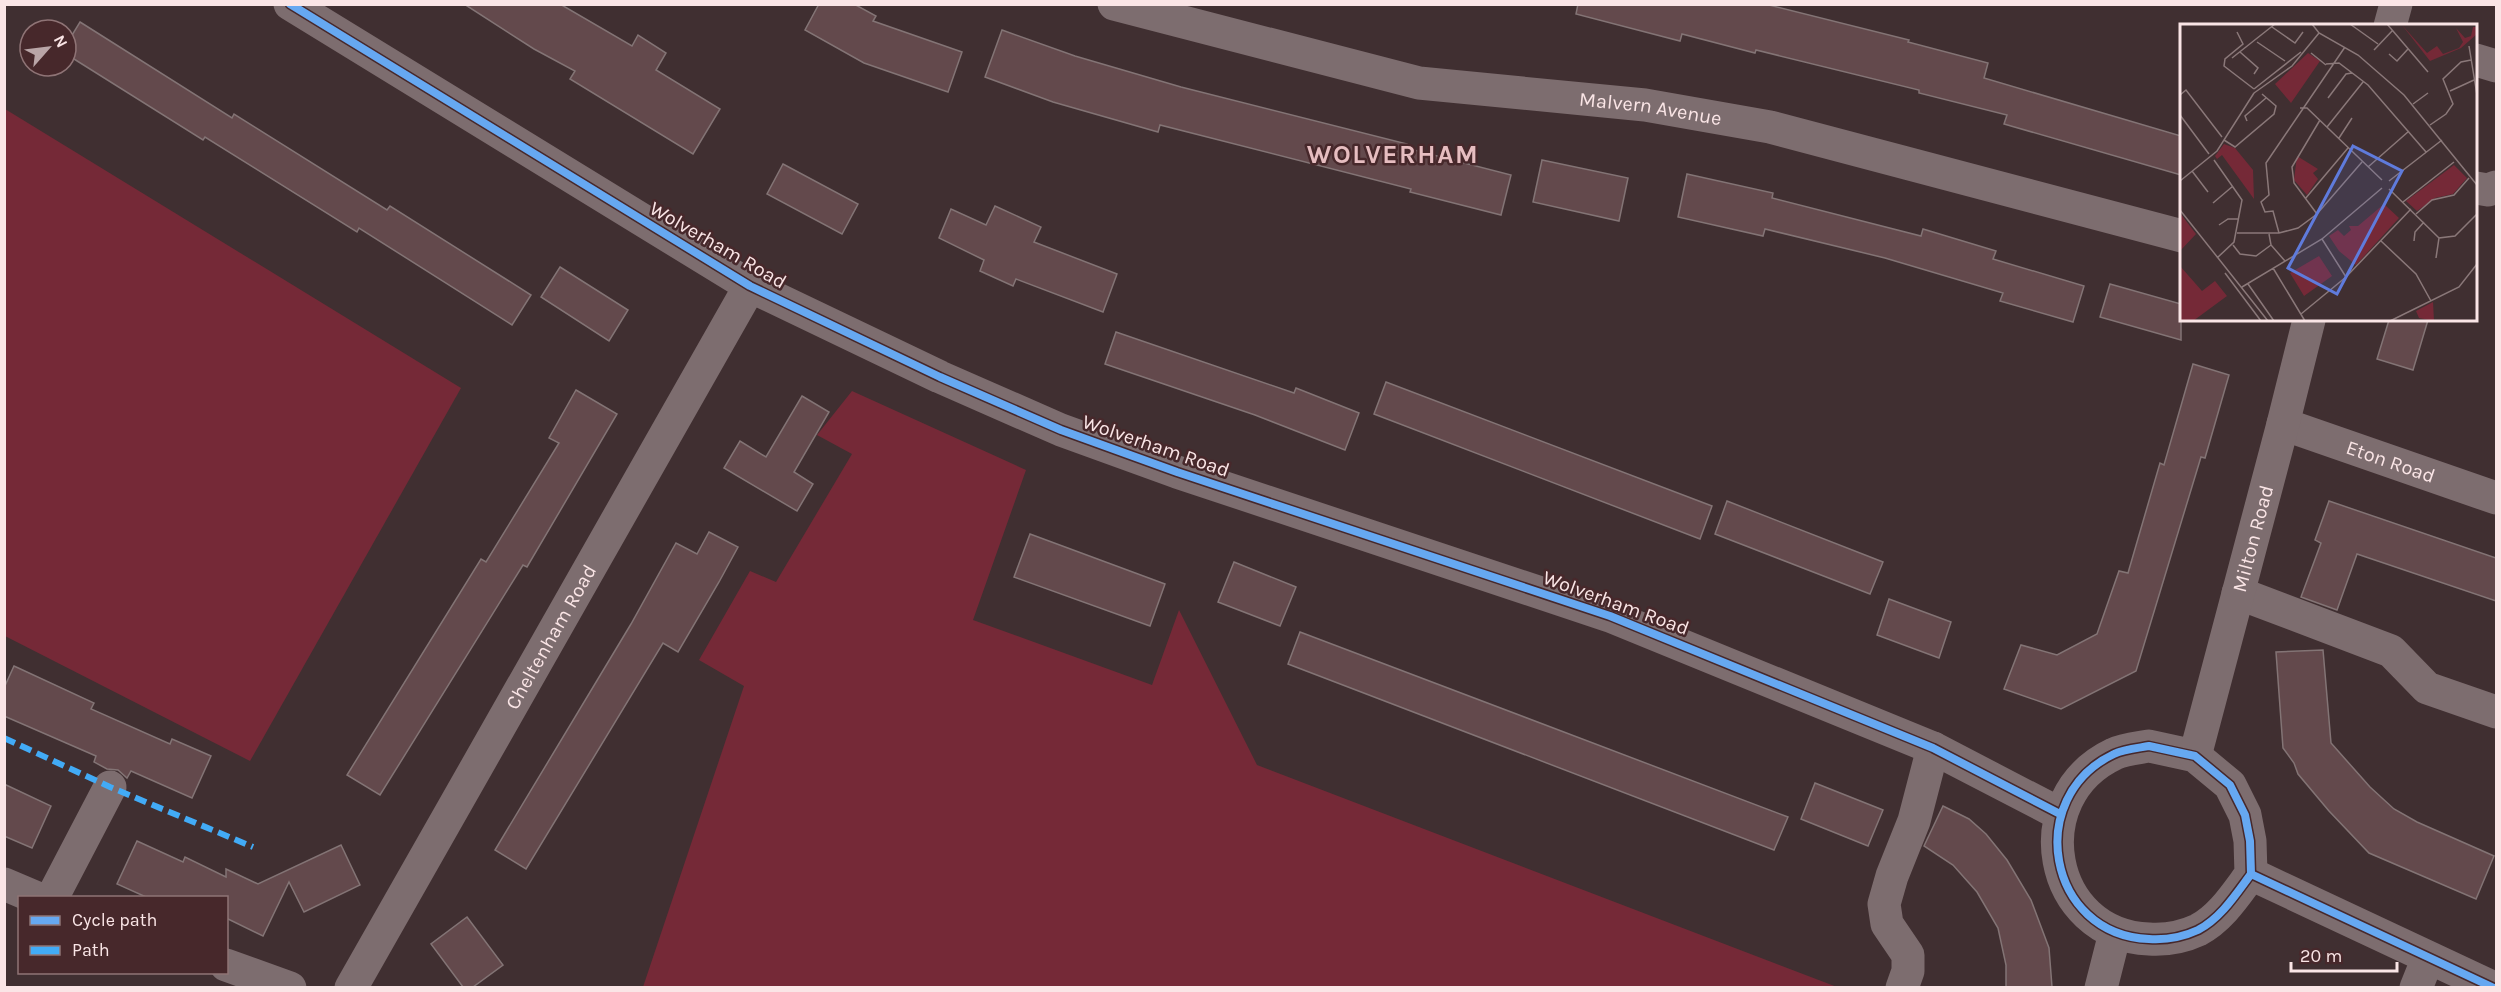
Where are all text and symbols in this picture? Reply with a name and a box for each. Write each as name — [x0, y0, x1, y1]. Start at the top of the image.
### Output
north arrow — [18, 18, 78, 78]
inset map — [2180, 24, 2477, 321]
text: N — [50, 32, 72, 51]
street label: Malvern Avenue — [1578, 87, 1724, 130]
district label: WOLVERHAM — [1307, 139, 1479, 170]
street label: Wolverham Road — [646, 197, 790, 293]
street label: Wolverham Road — [1079, 410, 1233, 482]
street label: Eton Road — [2343, 435, 2438, 487]
street label: Milton Road — [2227, 482, 2278, 595]
street label: Cheltenham Road — [500, 560, 601, 713]
street label: Wolverham Road — [1540, 566, 1692, 640]
legend — [18, 896, 228, 974]
text: Cycle path — [72, 909, 157, 931]
scale bar — [2291, 935, 2398, 973]
text: Path — [72, 939, 110, 961]
text: 20 m — [2300, 945, 2342, 967]

